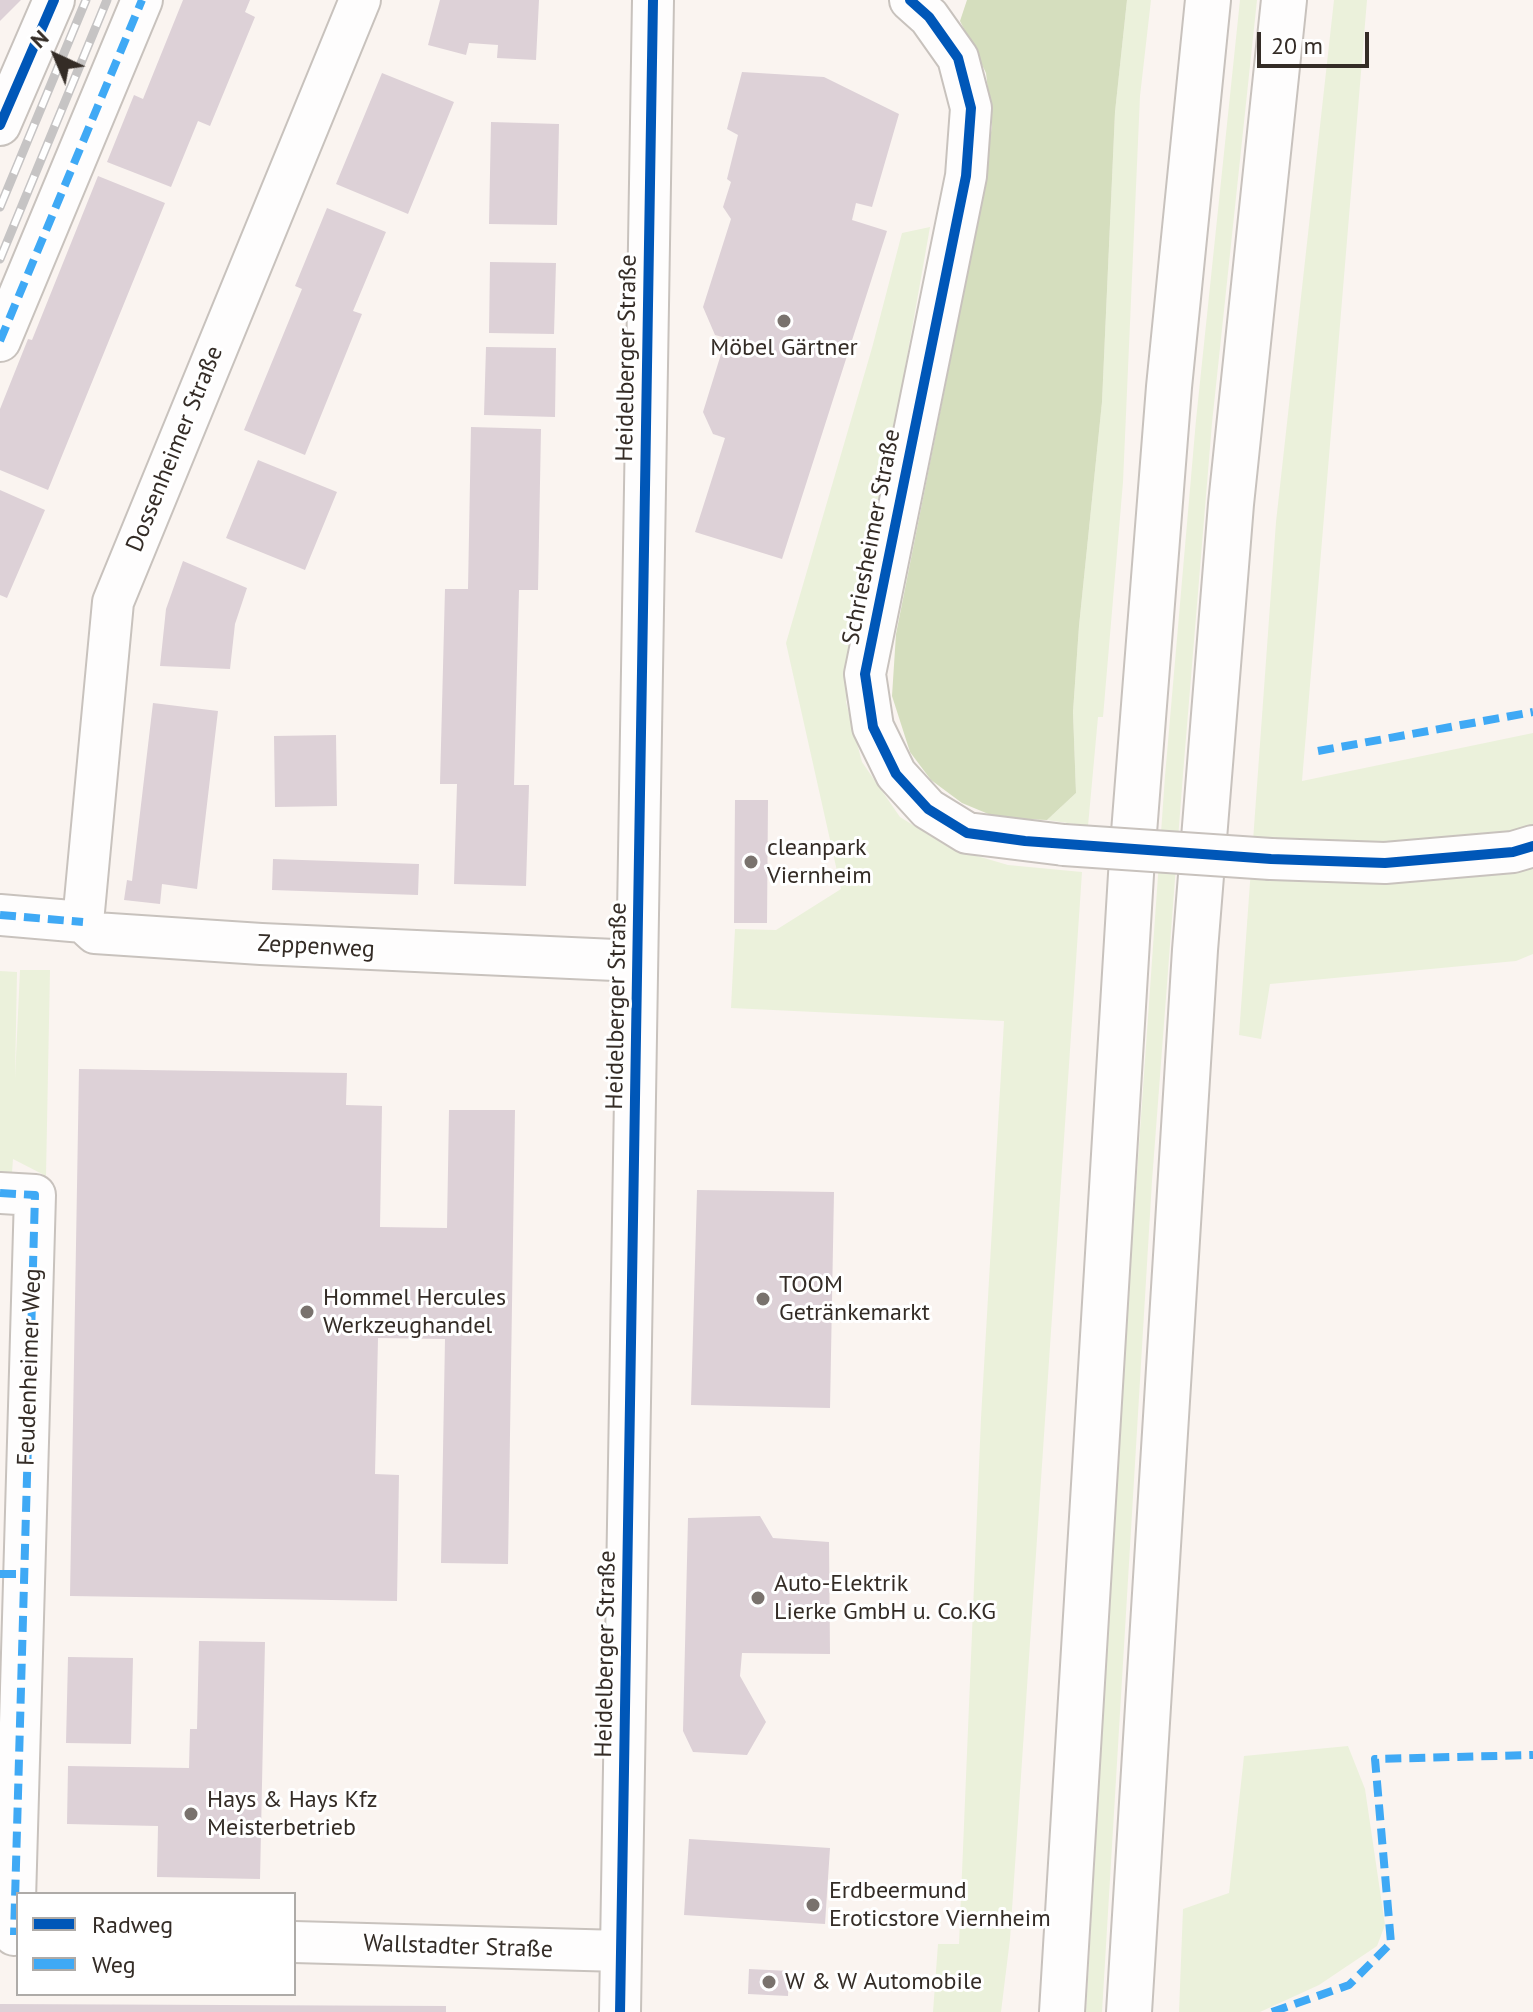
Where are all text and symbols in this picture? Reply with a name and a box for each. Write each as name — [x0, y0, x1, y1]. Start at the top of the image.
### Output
north arrow — [16, 16, 96, 96]
scale bar — [1261, 16, 1373, 66]
text: N — [24, 24, 54, 54]
text: 20 m — [1271, 30, 1323, 61]
street label: Heidelberger Straße — [611, 254, 643, 462]
marker: Möbel Gärtner — [775, 312, 793, 330]
place label: Möbel Gärtner — [710, 334, 858, 362]
street label: Dossenheimer Straße — [121, 342, 229, 556]
street label: Schriesheimer Straße — [837, 427, 907, 647]
place label: cleanpark Viernheim — [767, 834, 872, 890]
marker: cleanpark Viernheim — [742, 853, 760, 871]
street label: Heidelberger Straße — [601, 902, 633, 1110]
street label: Zeppenweg — [257, 930, 375, 964]
street label: Feudenheimer Weg — [12, 1268, 48, 1466]
place label: TOOM Getränkemarkt — [779, 1271, 930, 1327]
place label: Hommel Hercules Werkzeughandel — [323, 1284, 506, 1340]
marker: TOOM Getränkemarkt — [754, 1290, 772, 1308]
marker: Hommel Hercules Werkzeughandel — [298, 1303, 316, 1321]
street label: Heidelberger Straße — [590, 1550, 622, 1758]
place label: Auto-Elektrik Lierke GmbH u. Co.KG — [774, 1570, 996, 1626]
marker: Auto-Elektrik Lierke GmbH u. Co.KG — [749, 1589, 767, 1607]
place label: Hays & Hays Kfz Meisterbetrieb — [207, 1786, 377, 1842]
marker: Hays & Hays Kfz Meisterbetrieb — [182, 1805, 200, 1823]
place label: Erdbeermund Eroticstore Viernheim — [829, 1877, 1051, 1933]
legend — [16, 1892, 296, 1996]
marker: Erdbeermund Eroticstore Viernheim — [804, 1896, 822, 1914]
text: Radweg — [92, 1909, 173, 1940]
street label: Wallstadter Straße — [363, 1929, 553, 1965]
text: Weg — [92, 1949, 136, 1980]
place label: W & W Automobile — [785, 1968, 982, 1996]
marker: W & W Automobile — [760, 1973, 778, 1991]

